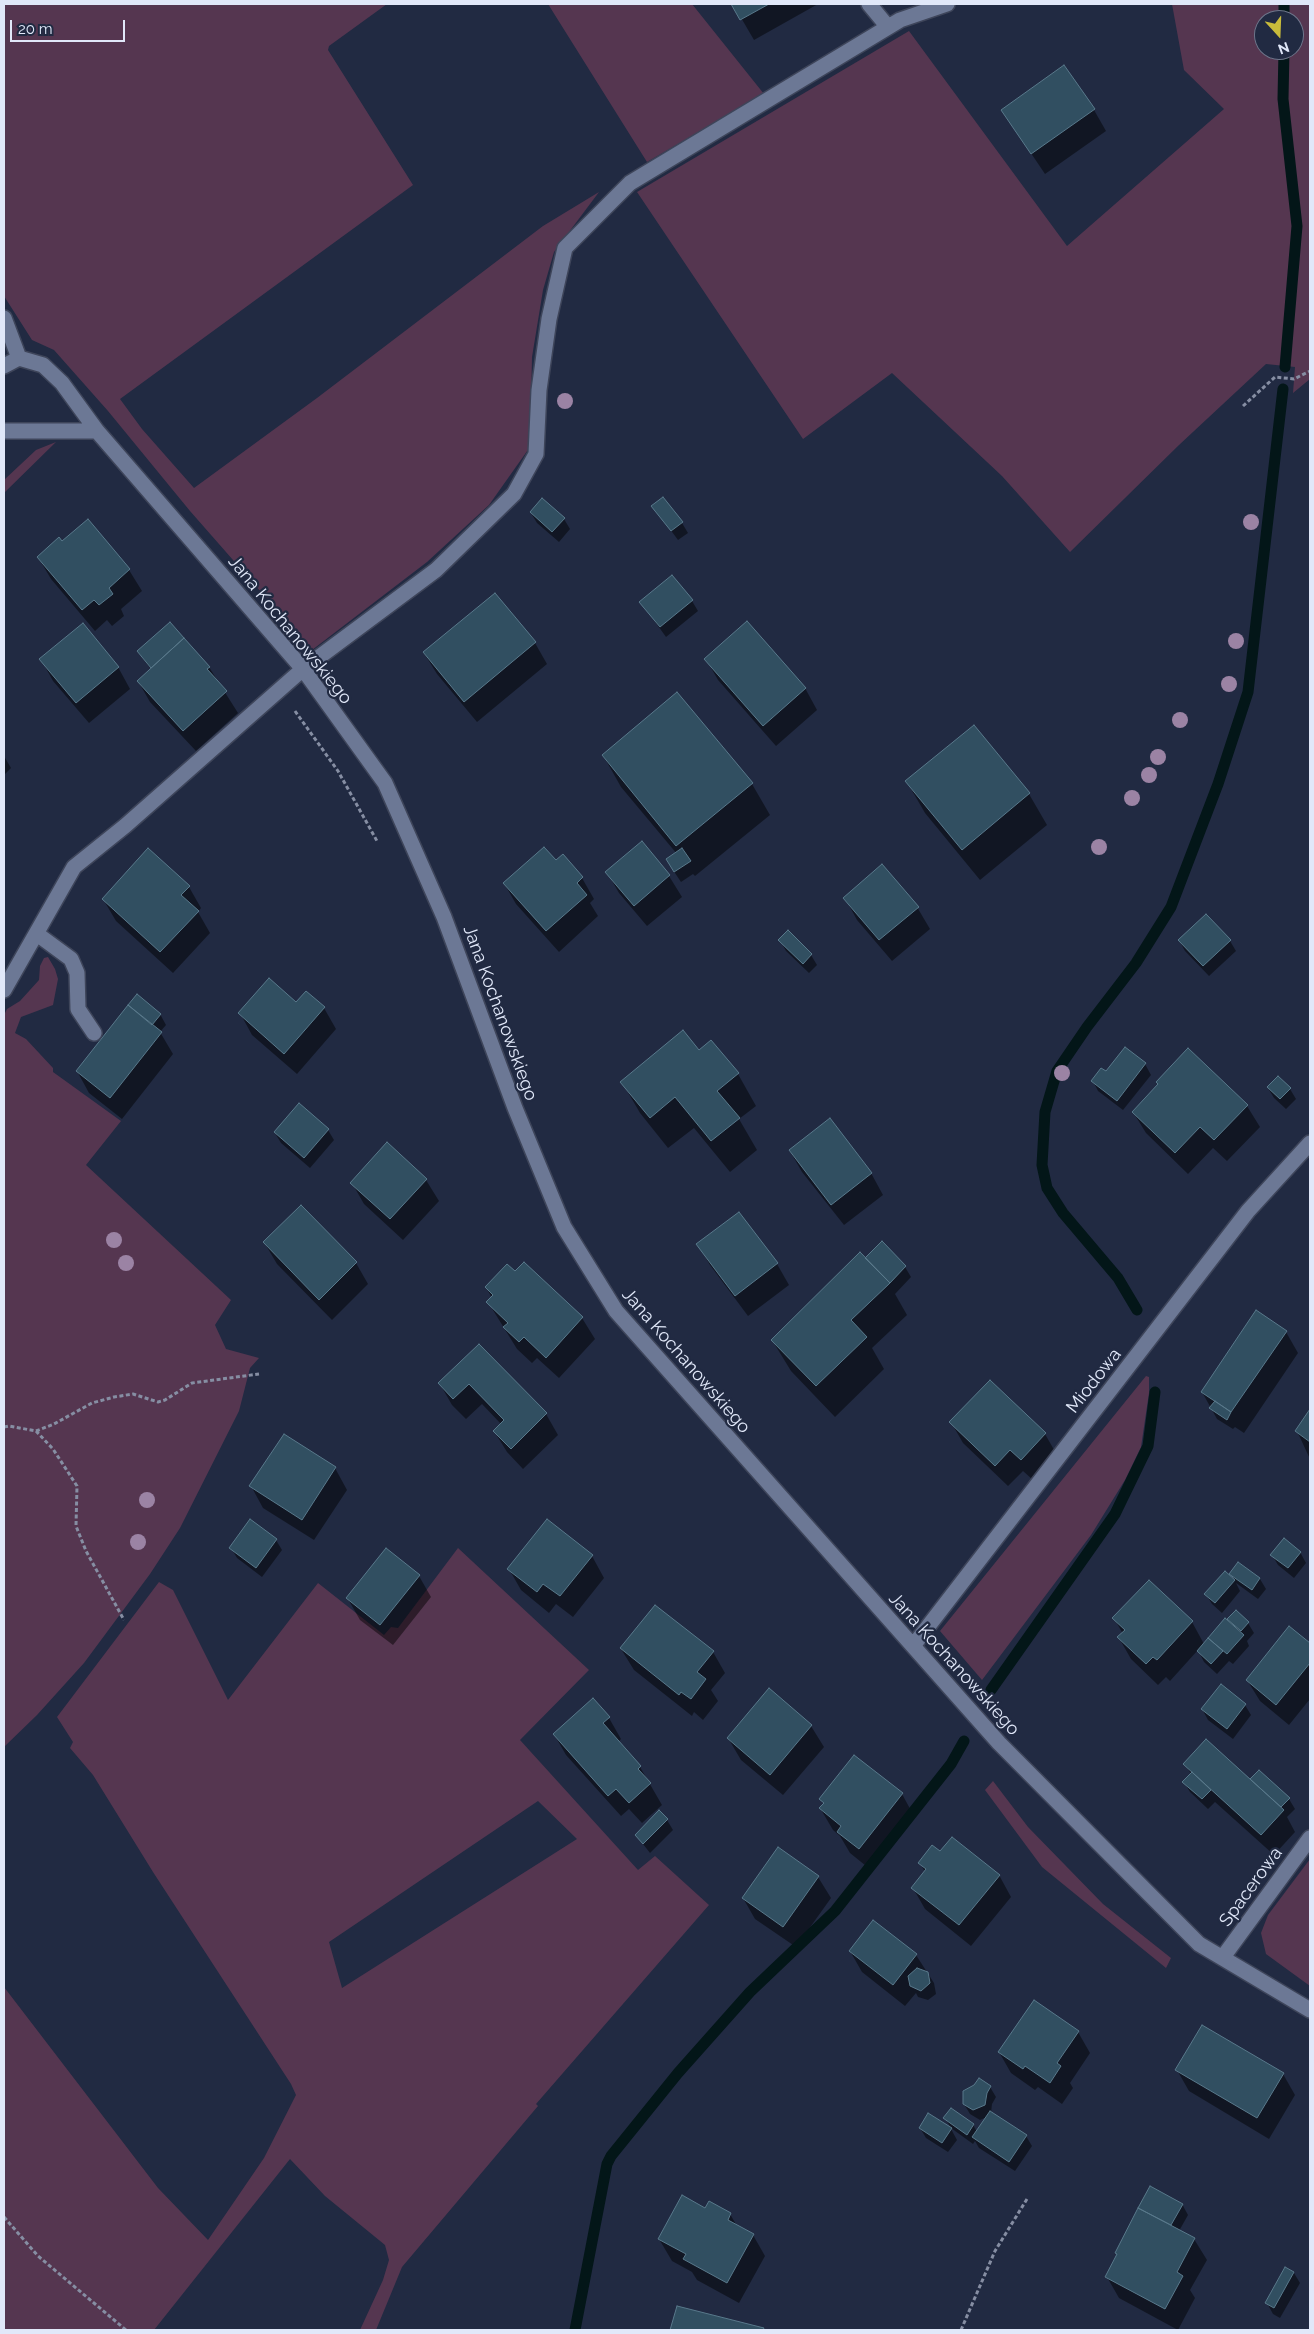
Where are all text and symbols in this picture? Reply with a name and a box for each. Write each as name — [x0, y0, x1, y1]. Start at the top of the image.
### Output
scale bar — [12, 10, 128, 42]
north arrow — [1254, 10, 1304, 60]
text: 20 m — [18, 20, 53, 38]
text: N — [1276, 39, 1292, 58]
street label: Jana Kochanowskiego — [223, 551, 357, 709]
street label: Jana Kochanowskiego — [458, 922, 542, 1104]
street label: Jana Kochanowskiego — [617, 1284, 755, 1438]
street label: Miodowa — [1062, 1344, 1126, 1418]
street label: Jana Kochanowskiego — [884, 1588, 1024, 1740]
street label: Spacerowa — [1215, 1843, 1287, 1931]

